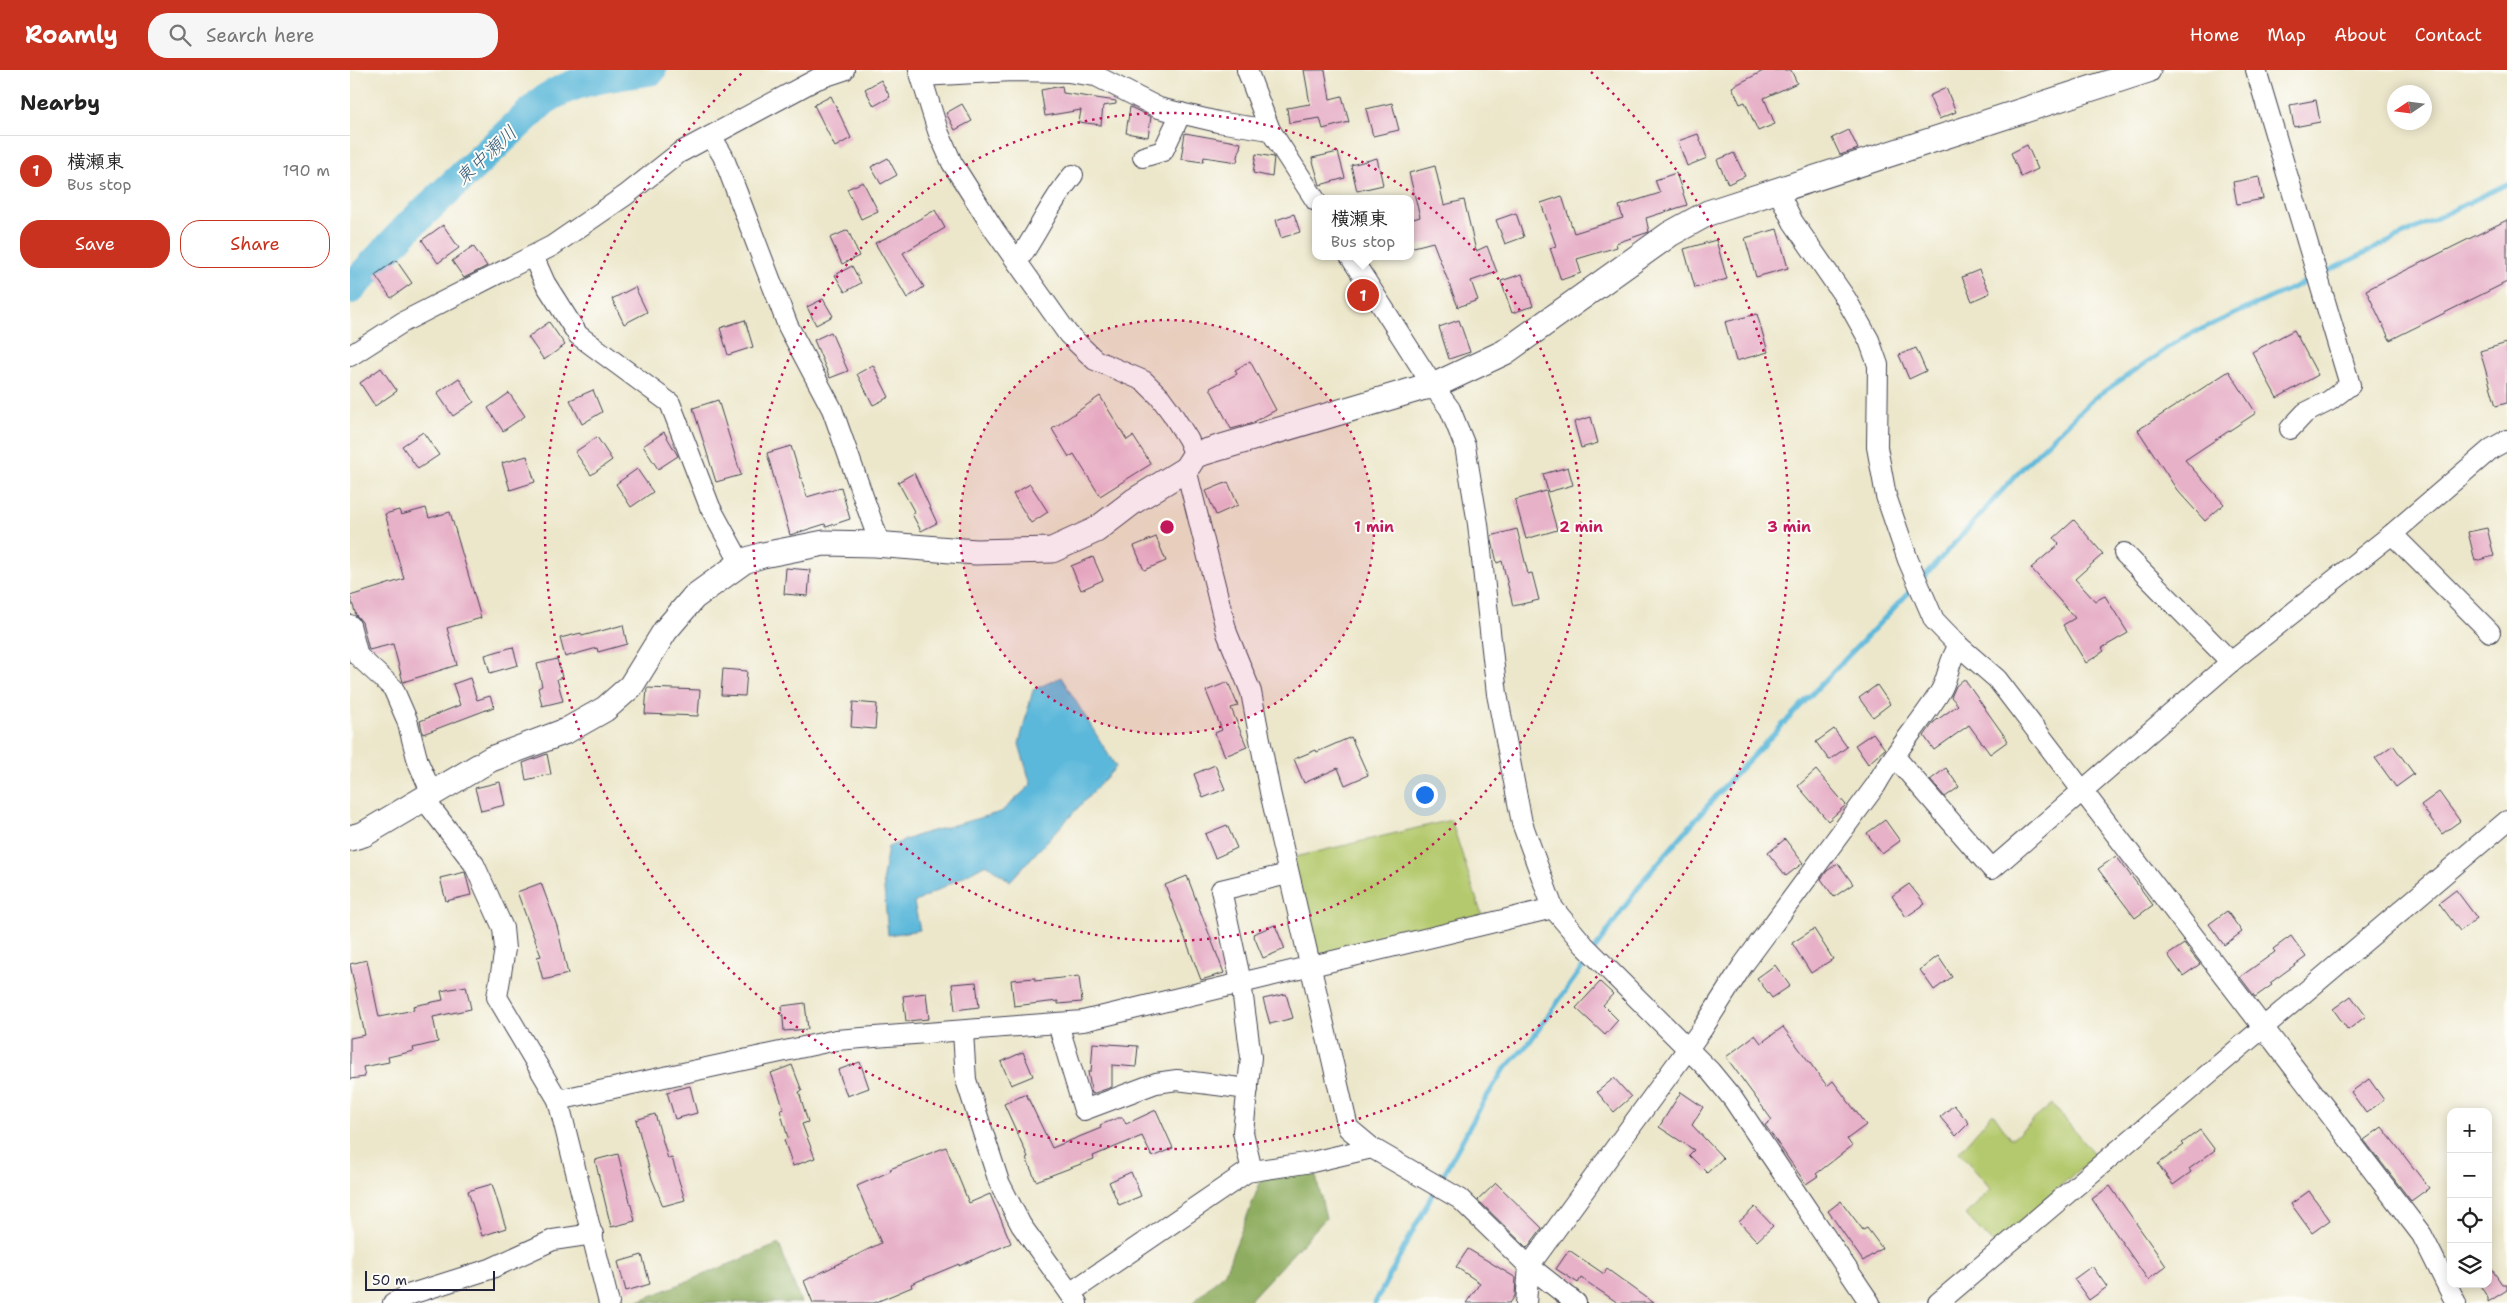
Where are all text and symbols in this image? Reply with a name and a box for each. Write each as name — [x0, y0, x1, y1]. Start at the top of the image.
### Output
search box — [148, 13, 498, 58]
text: Roamly — [25, 19, 118, 51]
icon: search — [166, 21, 194, 49]
text: Search here — [206, 23, 315, 48]
text: Home — [2190, 23, 2239, 47]
text: Map — [2267, 23, 2306, 47]
text: About — [2334, 23, 2387, 47]
text: Contact — [2415, 23, 2482, 47]
north arrow — [2387, 85, 2432, 130]
text: Nearby — [20, 89, 100, 117]
water label: 東中瀬川 — [450, 120, 522, 190]
text: 横瀬東 — [67, 149, 124, 174]
text: 1 — [32, 160, 40, 181]
text: 190 m — [283, 160, 330, 181]
text: Bus stop — [67, 174, 132, 195]
popup — [1312, 195, 1414, 260]
text: 横瀬東 — [1331, 206, 1388, 231]
button: Save — [20, 220, 170, 268]
button: Share — [180, 220, 330, 268]
text: Bus stop — [1331, 231, 1395, 252]
pin: 1 — [1347, 276, 1379, 314]
text: 1 min — [1354, 517, 1394, 537]
text: 2 min — [1559, 517, 1603, 537]
text: 3 min — [1767, 517, 1811, 537]
centre of rings — [1158, 518, 1176, 536]
your location — [1412, 782, 1438, 808]
map controls — [2447, 1108, 2492, 1288]
button: + — [2447, 1108, 2492, 1153]
button: − — [2447, 1153, 2492, 1198]
button: locate — [2447, 1198, 2492, 1243]
button: layers — [2447, 1243, 2492, 1288]
scale bar — [365, 1268, 495, 1291]
text: 50 m — [372, 1271, 407, 1289]

